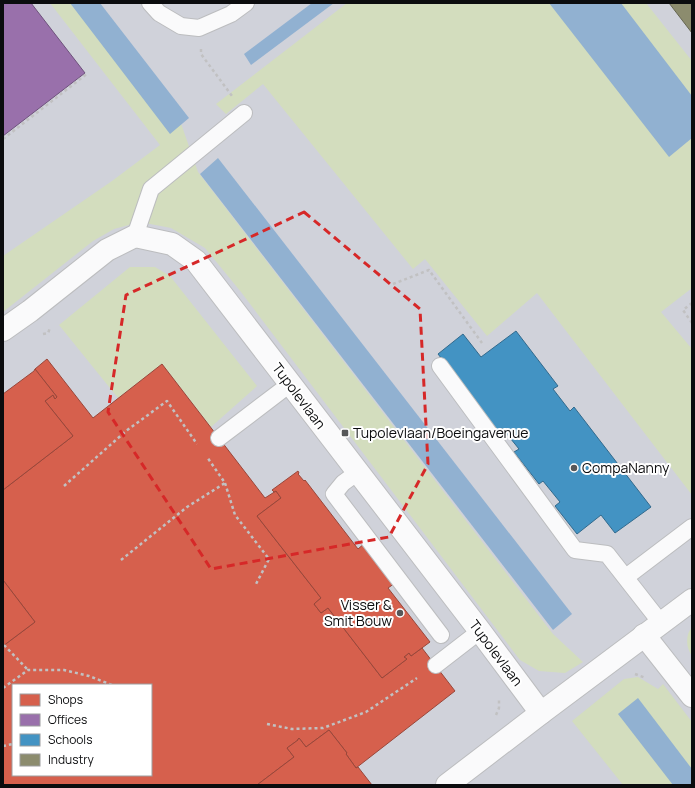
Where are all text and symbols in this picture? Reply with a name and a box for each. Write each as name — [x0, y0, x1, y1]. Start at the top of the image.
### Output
street label: Tupolevlaan — [268, 359, 330, 433]
place label: Tupolevlaan/Boeingavenue — [353, 423, 528, 442]
marker: Tupolevlaan/Boeingavenue — [340, 428, 350, 438]
place label: CompaNanny — [582, 458, 670, 477]
marker: CompaNanny — [569, 463, 579, 473]
place label: Visser & Smit Bouw — [324, 595, 392, 630]
marker: Visser & Smit Bouw — [395, 608, 405, 618]
street label: Tupolevlaan — [465, 616, 527, 690]
legend — [12, 684, 152, 776]
text: Shops — [48, 691, 83, 708]
text: Offices — [48, 711, 87, 728]
text: Schools — [48, 731, 92, 748]
text: Industry — [48, 751, 94, 768]

